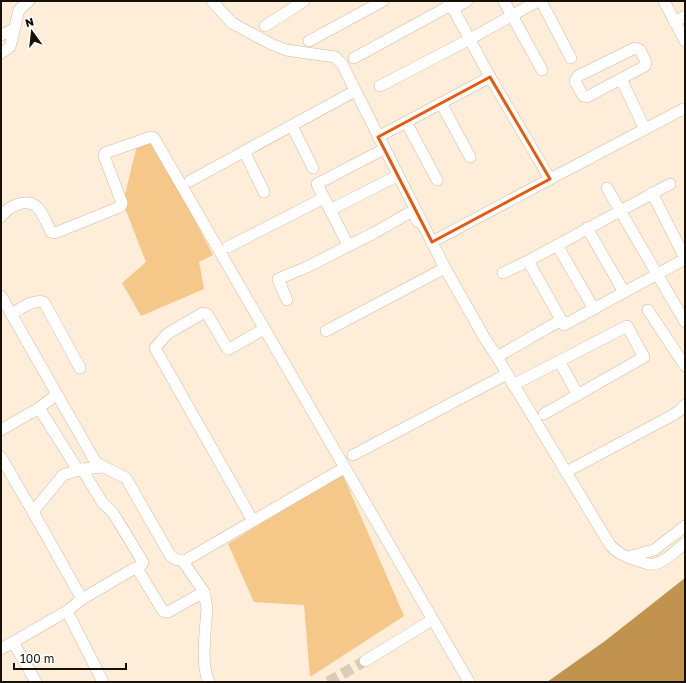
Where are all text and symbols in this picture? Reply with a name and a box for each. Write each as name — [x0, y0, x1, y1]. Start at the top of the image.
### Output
north arrow — [12, 12, 52, 52]
text: N — [24, 14, 35, 29]
scale bar — [14, 645, 126, 671]
text: 100 m — [20, 651, 54, 666]

